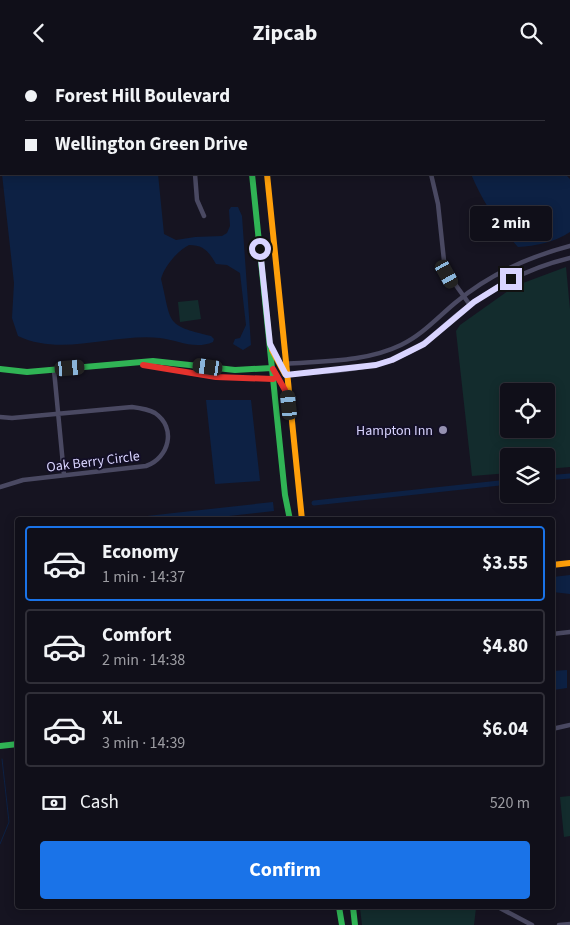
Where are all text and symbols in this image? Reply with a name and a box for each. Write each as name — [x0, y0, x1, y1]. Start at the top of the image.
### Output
text: Zipcab — [253, 17, 317, 49]
icon: back — [25, 19, 53, 47]
icon: search — [517, 19, 545, 47]
text: Forest Hill Boulevard — [55, 83, 230, 110]
text: Wellington Green Drive — [55, 131, 248, 158]
callout: 2 min — [470, 207, 552, 241]
text: 2 min — [492, 212, 530, 234]
route start — [249, 238, 271, 260]
car — [433, 257, 460, 291]
route end — [500, 268, 522, 290]
car — [192, 357, 223, 377]
car — [54, 359, 85, 377]
map controls — [500, 383, 555, 503]
button: locate — [500, 383, 555, 438]
car — [279, 389, 298, 421]
place label: Hampton Inn — [356, 421, 433, 441]
marker: Hampton Inn — [437, 424, 449, 436]
street label: Oak Berry Circle — [45, 446, 141, 478]
button: layers — [500, 448, 555, 503]
text: Economy — [102, 539, 179, 566]
icon: car — [42, 541, 87, 586]
text: $3.55 — [482, 550, 528, 577]
text: 1 min · 14:37 — [102, 566, 185, 588]
text: Comfort — [102, 622, 172, 649]
icon: car — [42, 624, 87, 669]
text: $4.80 — [482, 633, 528, 660]
text: 2 min · 14:38 — [102, 649, 185, 671]
text: XL — [102, 705, 123, 732]
icon: car — [42, 707, 87, 752]
text: $6.04 — [482, 716, 528, 743]
text: 3 min · 14:39 — [102, 732, 185, 754]
icon: cash — [40, 789, 68, 817]
text: Cash — [80, 789, 119, 816]
text: 520 m — [490, 792, 530, 814]
button: Confirm — [40, 841, 530, 899]

